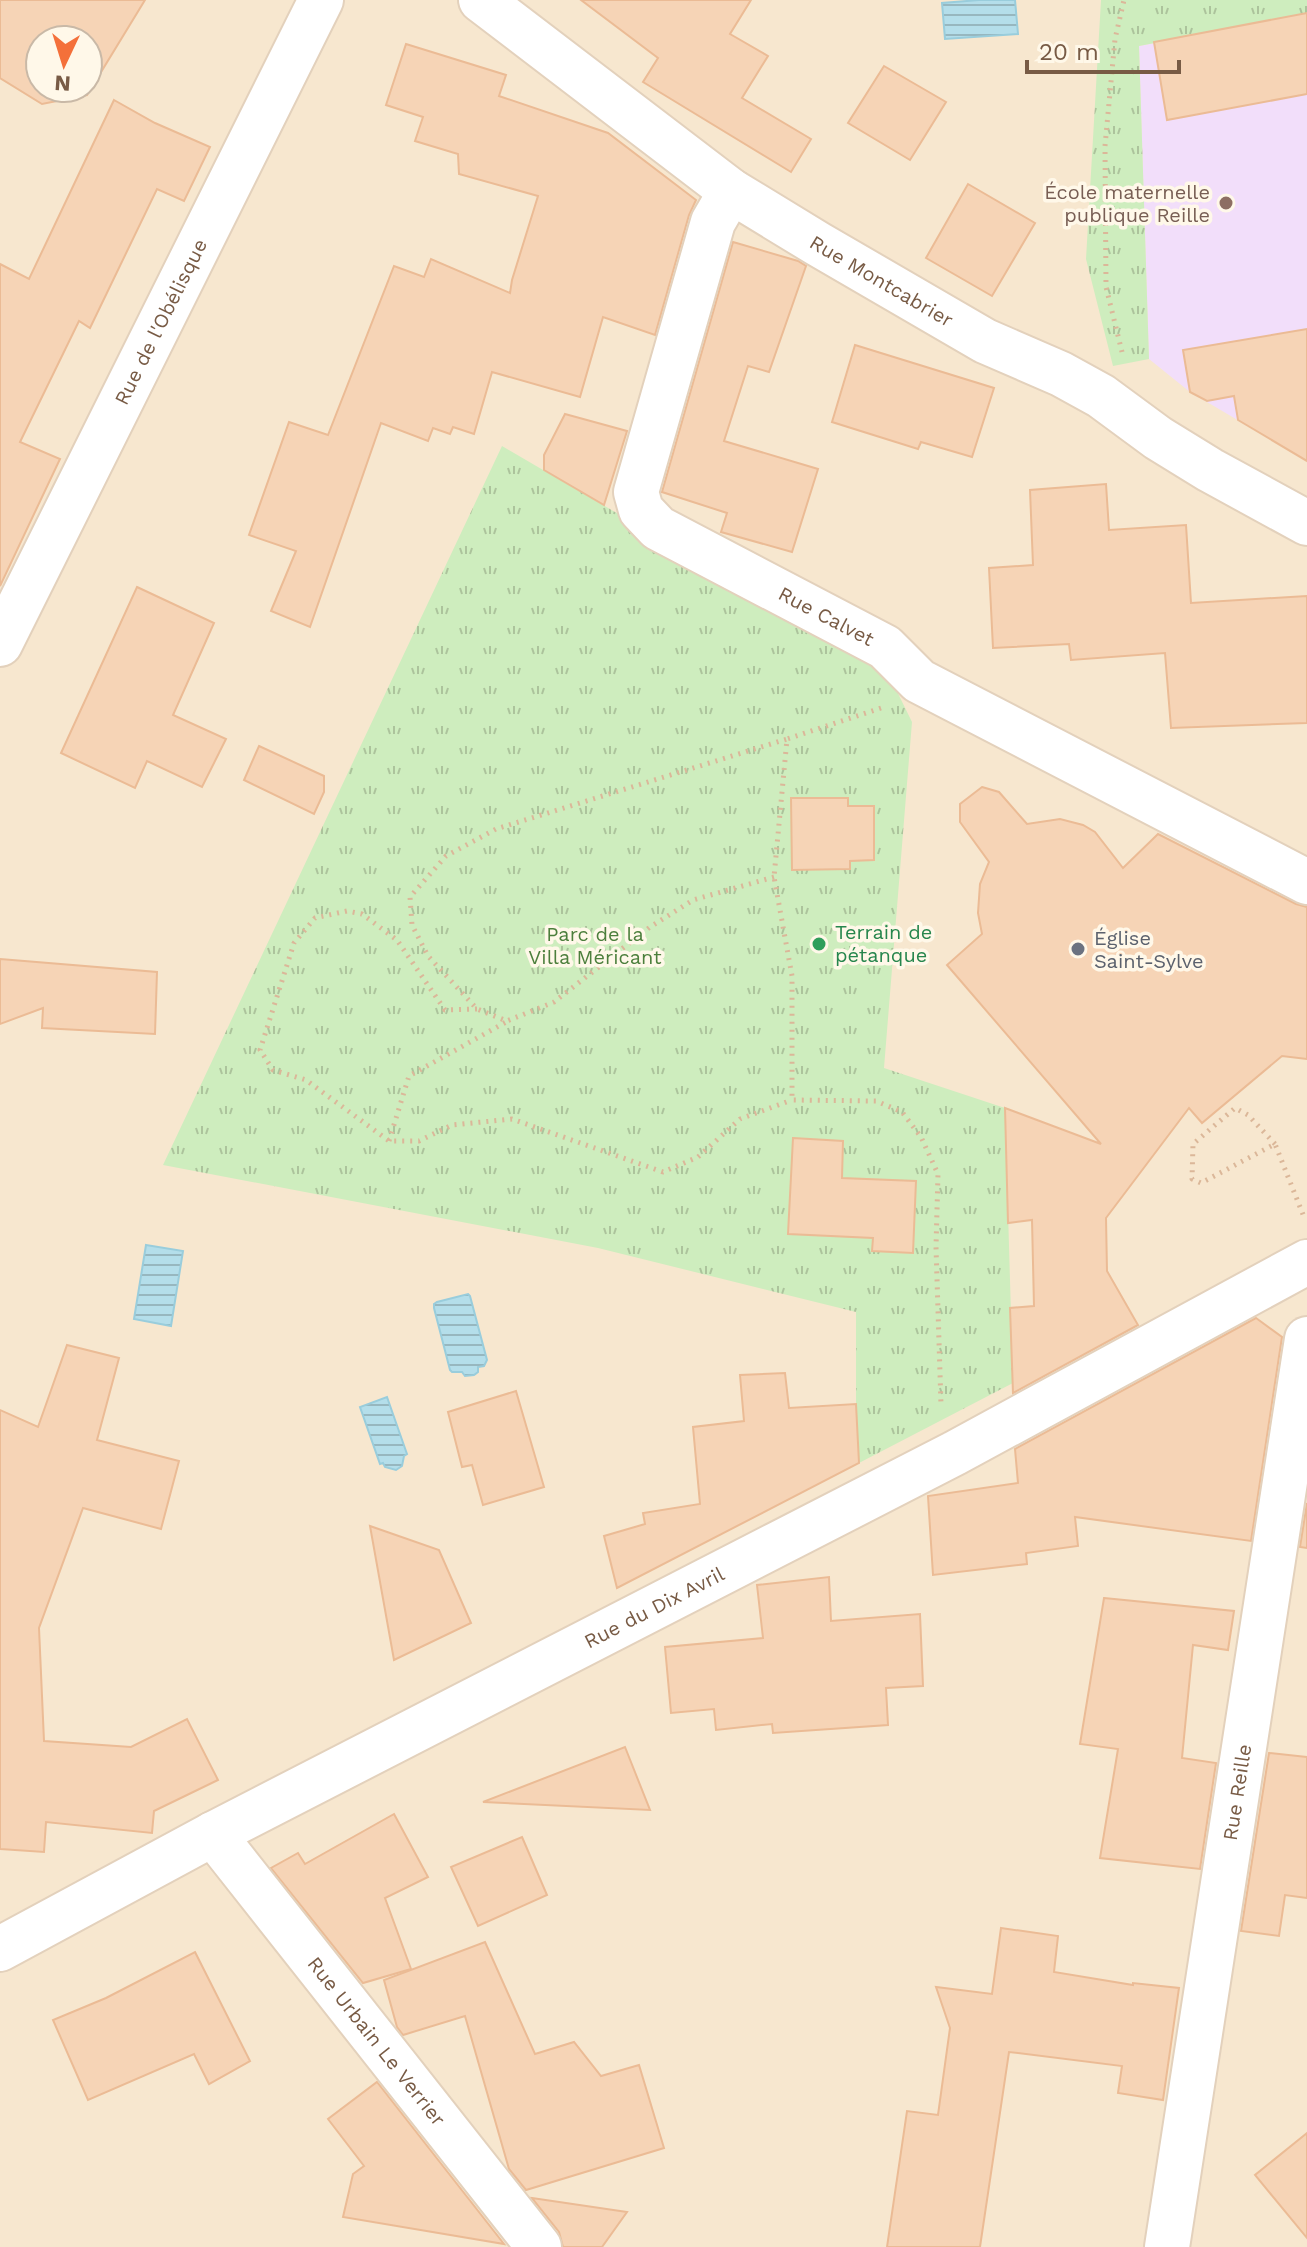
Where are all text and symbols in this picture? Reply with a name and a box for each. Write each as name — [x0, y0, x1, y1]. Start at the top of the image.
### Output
north arrow — [24, 24, 104, 104]
scale bar — [1027, 24, 1179, 74]
text: 20 m — [1039, 38, 1099, 66]
text: N — [54, 70, 72, 96]
place label: École maternelle publique Reille — [1044, 180, 1210, 227]
marker: École maternelle publique Reille — [1217, 194, 1235, 212]
street label: Rue Montcabrier — [806, 230, 957, 332]
street label: Rue de l'Obélisque — [109, 235, 212, 409]
street label: Rue Calvet — [774, 581, 879, 651]
place label: Terrain de pétanque — [835, 920, 932, 967]
park label: Parc de la Villa Méricant — [528, 922, 662, 969]
place label: Église Saint-Sylve — [1094, 926, 1204, 973]
marker: Terrain de pétanque — [810, 935, 828, 953]
marker: Église Saint-Sylve — [1069, 940, 1087, 958]
street label: Rue du Dix Avril — [580, 1562, 728, 1653]
street label: Rue Reille — [1218, 1742, 1256, 1842]
street label: Rue Urbain Le Verrier — [302, 1952, 451, 2131]

